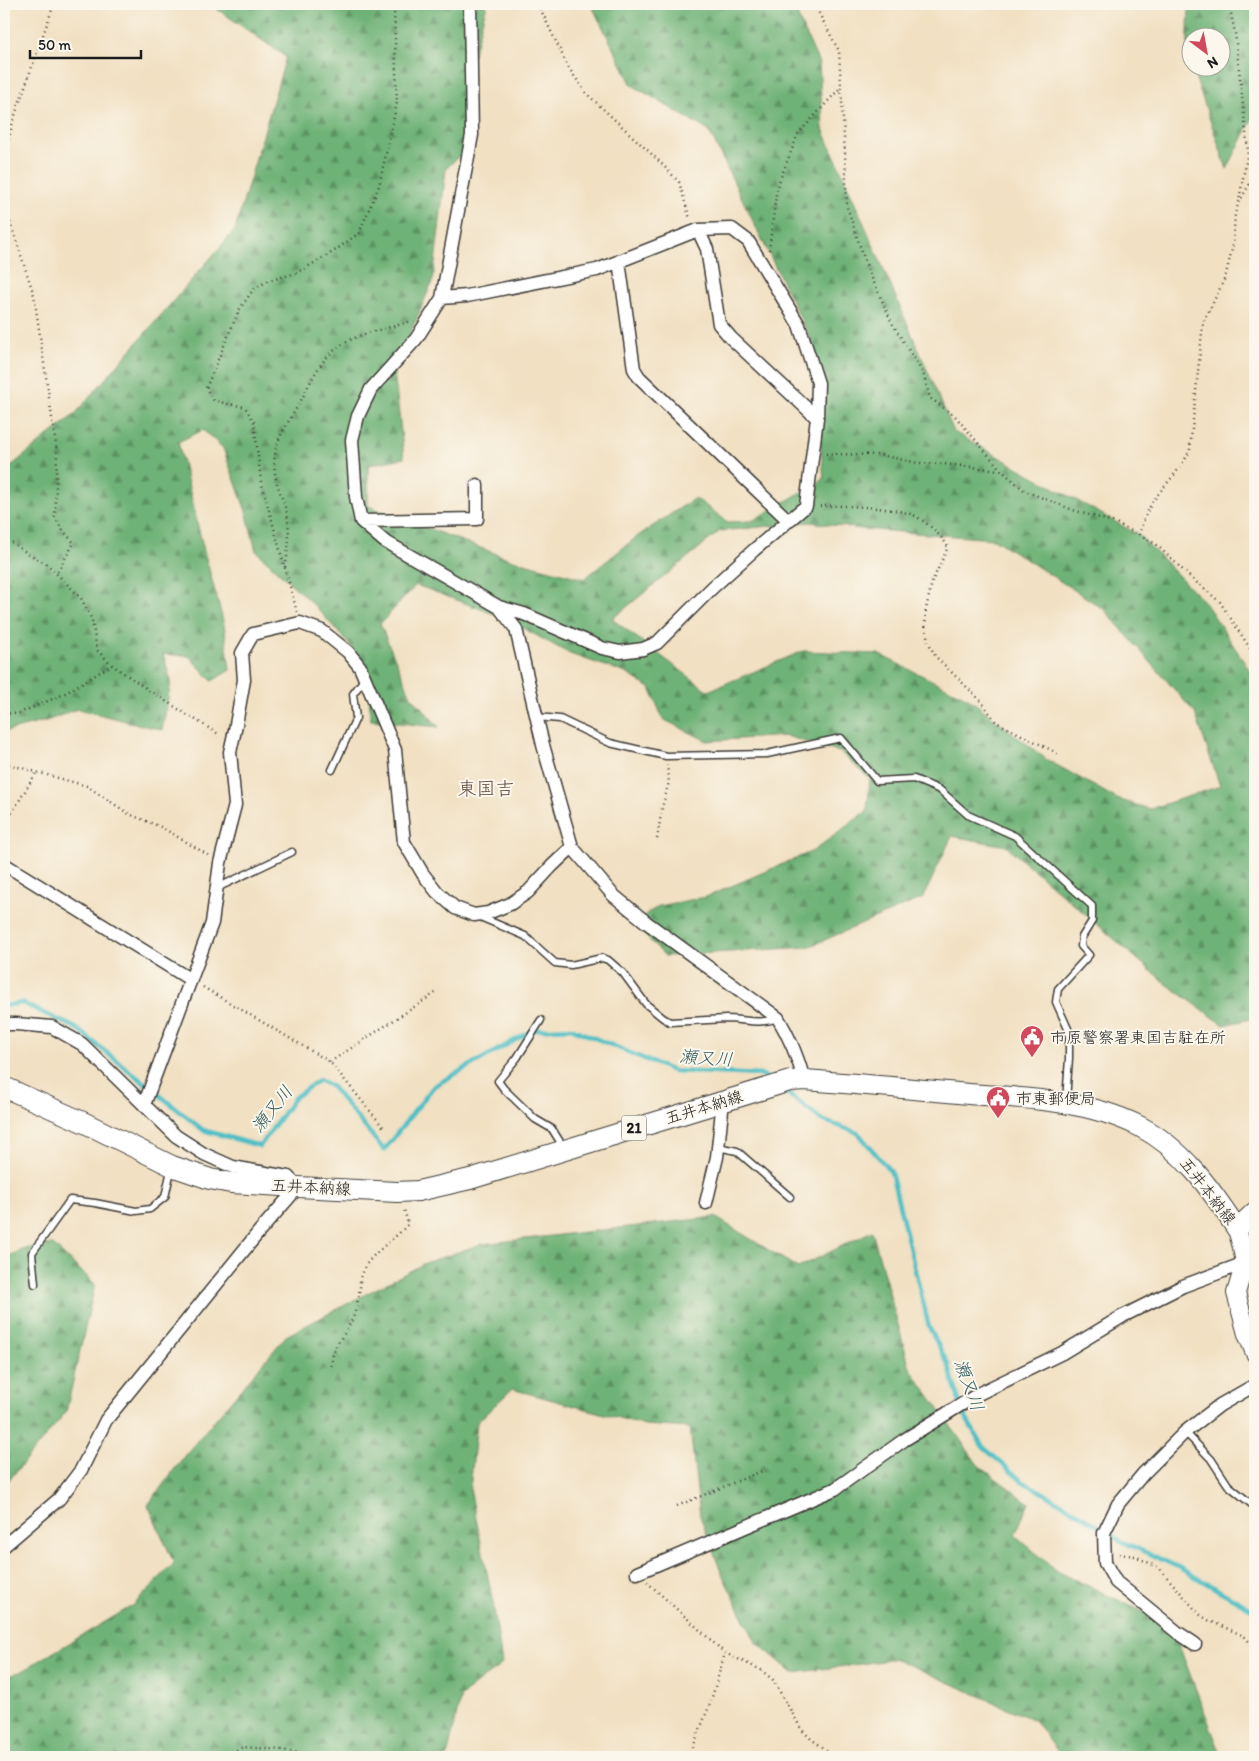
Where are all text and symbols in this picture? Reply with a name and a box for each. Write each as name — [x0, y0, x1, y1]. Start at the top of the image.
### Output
scale bar — [30, 28, 141, 60]
north arrow — [1182, 28, 1232, 78]
text: 50 m — [38, 36, 71, 54]
text: N — [1204, 53, 1221, 72]
district label: 東国吉 — [457, 777, 515, 800]
public building icon: 市原警察署東国吉駐在所 — [1019, 1024, 1045, 1058]
place label: 市原警察署東国吉駐在所 — [1050, 1028, 1226, 1047]
water label: 瀬又川 — [678, 1045, 734, 1071]
water label: 瀬又川 — [246, 1081, 298, 1137]
public building icon: 市東郵便局 — [985, 1085, 1011, 1119]
street label: 五井本納線 — [663, 1086, 745, 1128]
place label: 市東郵便局 — [1016, 1089, 1096, 1108]
road number: 21 — [622, 1116, 646, 1140]
street label: 五井本納線 — [1176, 1154, 1240, 1228]
street label: 五井本納線 — [271, 1175, 351, 1199]
water label: 瀬又川 — [949, 1356, 989, 1414]

